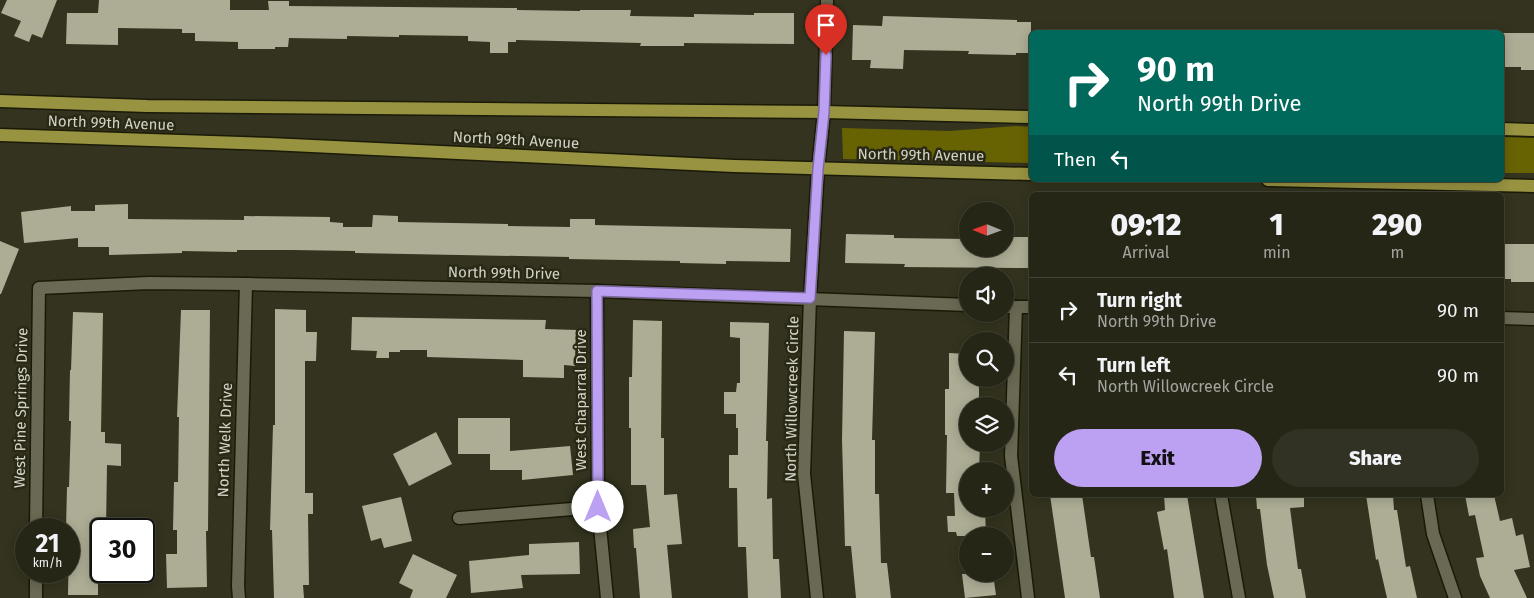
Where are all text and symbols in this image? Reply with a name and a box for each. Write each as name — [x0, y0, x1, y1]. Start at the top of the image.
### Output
pin — [805, 4, 847, 55]
icon: arrive — [812, 11, 840, 39]
text: 90 m — [1137, 48, 1215, 90]
icon: right — [1054, 50, 1119, 115]
text: North 99th Drive — [1137, 90, 1301, 117]
street label: North 99th Avenue — [47, 112, 175, 134]
street label: North 99th Avenue — [452, 128, 580, 152]
street label: North 99th Avenue — [858, 145, 984, 165]
icon: left — [1106, 145, 1134, 173]
text: Then — [1054, 148, 1096, 171]
north arrow — [959, 202, 1014, 258]
map controls — [959, 202, 1014, 582]
text: 09:12 — [1111, 207, 1181, 243]
text: 1 — [1270, 207, 1284, 243]
text: 290 — [1372, 207, 1422, 243]
text: Arrival — [1123, 243, 1169, 262]
text: min — [1263, 243, 1291, 262]
text: m — [1390, 243, 1404, 262]
street label: North 99th Drive — [448, 263, 560, 283]
button: sound — [959, 267, 1014, 322]
text: Turn right — [1097, 289, 1182, 312]
icon: right — [1054, 296, 1082, 324]
text: 90 m — [1437, 299, 1479, 322]
text: North 99th Drive — [1097, 312, 1217, 331]
street label: North Willowcreek Circle — [782, 316, 802, 482]
street label: West Pine Springs Drive — [11, 328, 31, 488]
street label: West Chaparral Drive — [572, 329, 590, 471]
button: search — [959, 332, 1014, 387]
text: Turn left — [1097, 354, 1171, 377]
icon: left — [1054, 361, 1082, 389]
text: 90 m — [1437, 364, 1479, 387]
text: North Willowcreek Circle — [1097, 377, 1274, 396]
street label: North Welk Drive — [214, 382, 236, 498]
button: layers — [959, 397, 1014, 452]
button: Exit — [1054, 429, 1262, 487]
button: Share — [1272, 429, 1479, 487]
button: + — [959, 462, 1014, 517]
position arrow — [571, 480, 623, 532]
speed limit sign: 30 — [90, 518, 155, 583]
button: − — [959, 527, 1014, 582]
text: 21 — [36, 529, 59, 559]
text: km/h — [33, 556, 62, 570]

